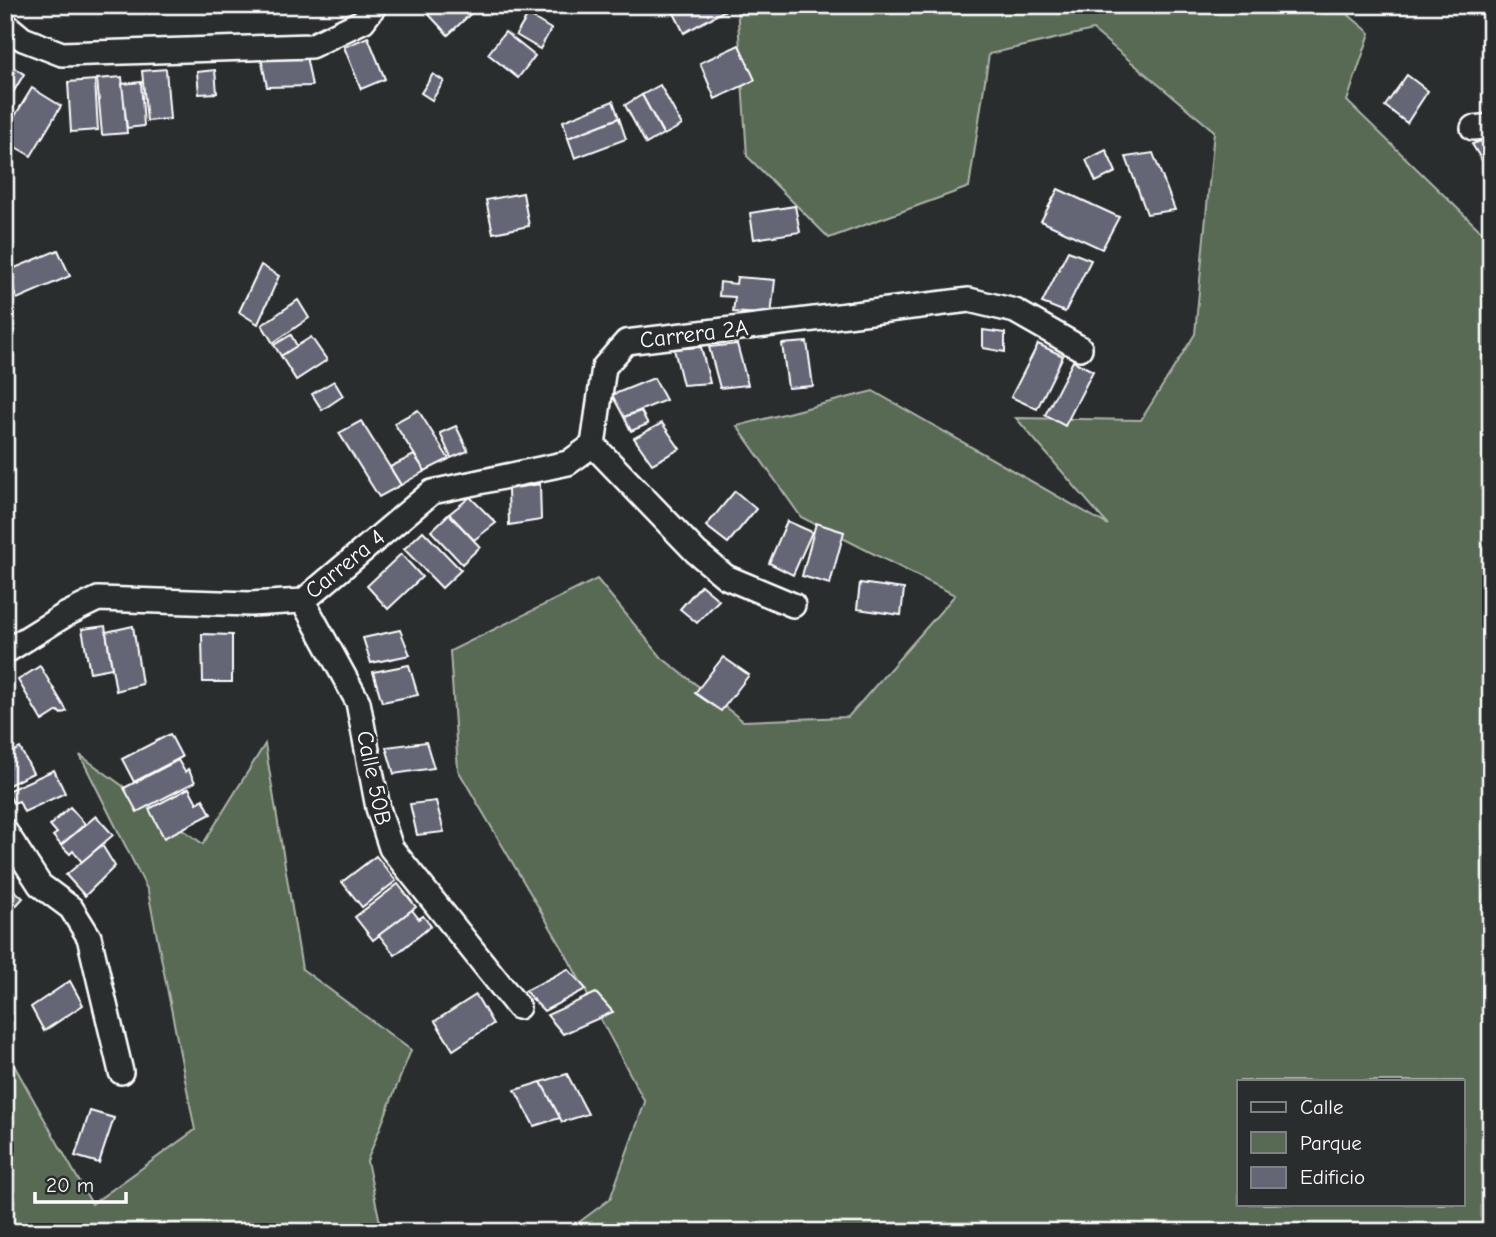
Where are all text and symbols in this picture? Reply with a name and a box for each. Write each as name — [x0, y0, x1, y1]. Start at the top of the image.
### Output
street label: Carrera 2A — [638, 314, 750, 354]
street label: Carrera 4 — [300, 524, 390, 604]
street label: Calle 50B — [351, 728, 397, 828]
legend — [1237, 1080, 1464, 1206]
text: Calle — [1300, 1095, 1343, 1119]
text: Parque — [1300, 1131, 1362, 1155]
scale bar — [35, 1160, 126, 1204]
text: Edificio — [1300, 1165, 1365, 1189]
text: 20 m — [46, 1173, 94, 1197]

